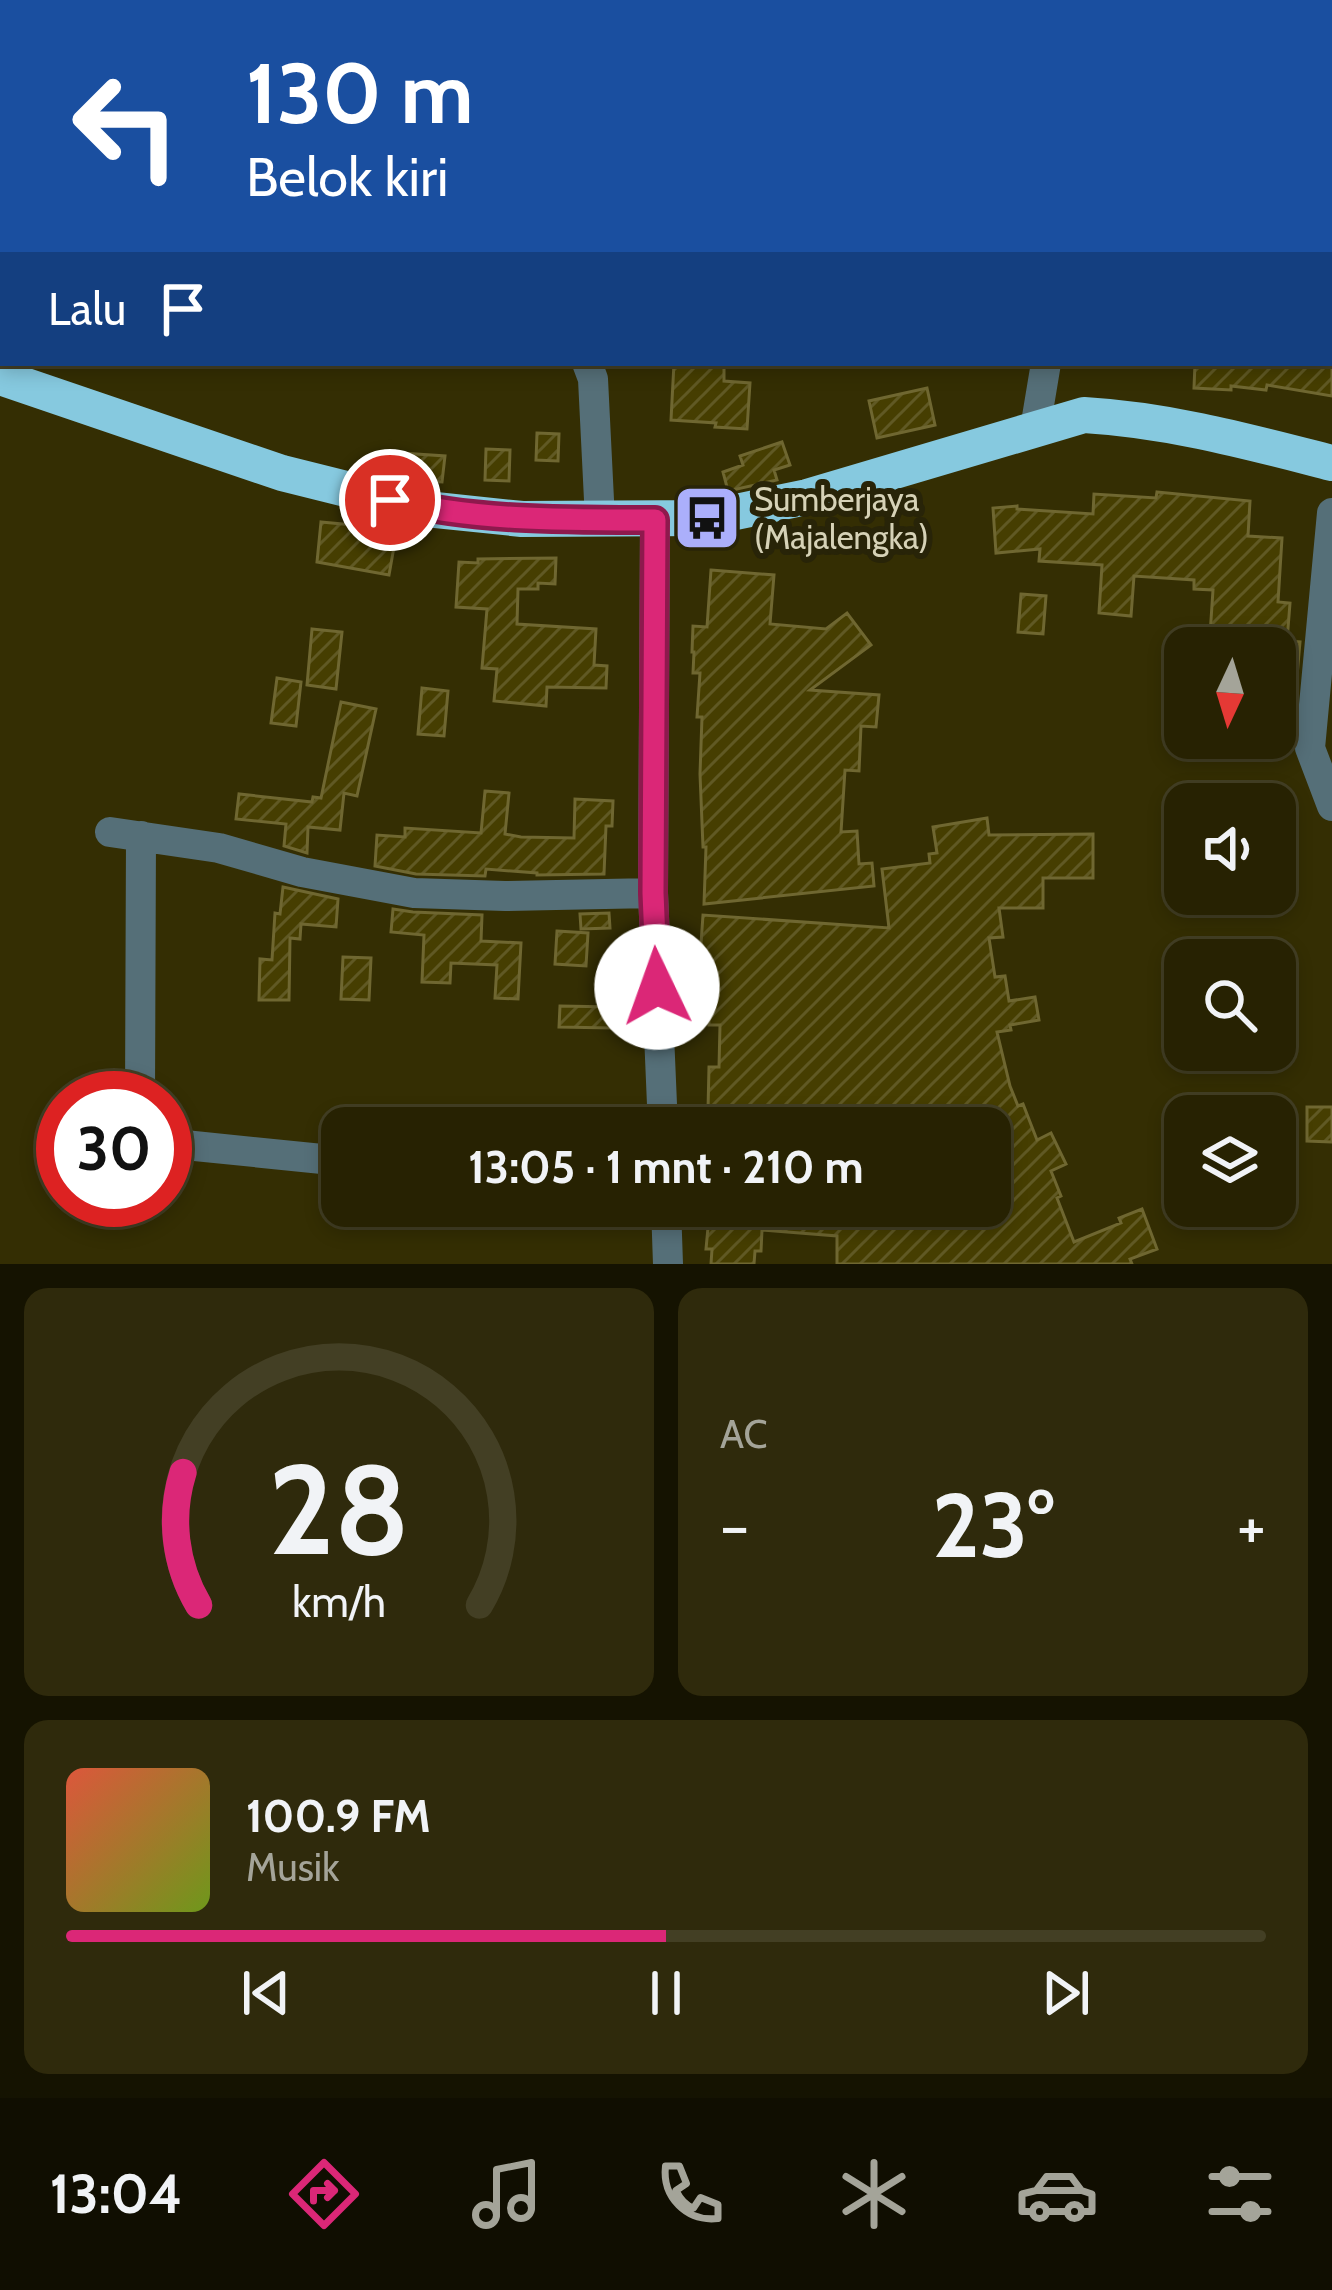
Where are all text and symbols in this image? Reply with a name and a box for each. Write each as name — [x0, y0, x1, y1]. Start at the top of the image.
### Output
text: 130 m — [246, 42, 473, 144]
icon: left — [48, 48, 204, 204]
text: Belok kiri — [246, 144, 449, 210]
icon: arrive — [150, 276, 216, 342]
text: Lalu — [48, 282, 126, 336]
pin — [339, 449, 441, 551]
icon: arrive — [357, 467, 423, 533]
place label: Sumberjaya (Majalengka) — [754, 479, 929, 557]
bus stop icon: Sumberjaya (Majalengka) — [672, 483, 742, 553]
north arrow — [1164, 627, 1296, 759]
map controls — [1164, 627, 1296, 1227]
button: sound — [1164, 783, 1296, 915]
position arrow — [594, 924, 720, 1050]
button: search — [1164, 939, 1296, 1071]
speed limit sign: 30 — [36, 1071, 192, 1227]
button: layers — [1164, 1095, 1296, 1227]
text: 13:05 · 1 mnt · 210 m — [468, 1140, 864, 1194]
text: AC — [720, 1410, 768, 1458]
text: 28 — [268, 1434, 410, 1585]
text: 23° — [932, 1470, 1054, 1580]
text: − — [720, 1485, 749, 1566]
text: + — [1237, 1485, 1266, 1566]
text: km/h — [292, 1576, 386, 1628]
text: 100.9 FM — [246, 1789, 431, 1843]
text: Musik — [246, 1843, 340, 1891]
icon: previous — [233, 1960, 299, 2026]
icon: pause — [633, 1960, 699, 2026]
icon: next — [1033, 1960, 1099, 2026]
icon: directions — [282, 2152, 366, 2236]
icon: music — [465, 2152, 549, 2236]
icon: phone — [648, 2152, 732, 2236]
icon: climate — [832, 2152, 916, 2236]
icon: car — [1015, 2152, 1099, 2236]
icon: filters — [1198, 2152, 1282, 2236]
text: 13:04 — [50, 2161, 182, 2227]

